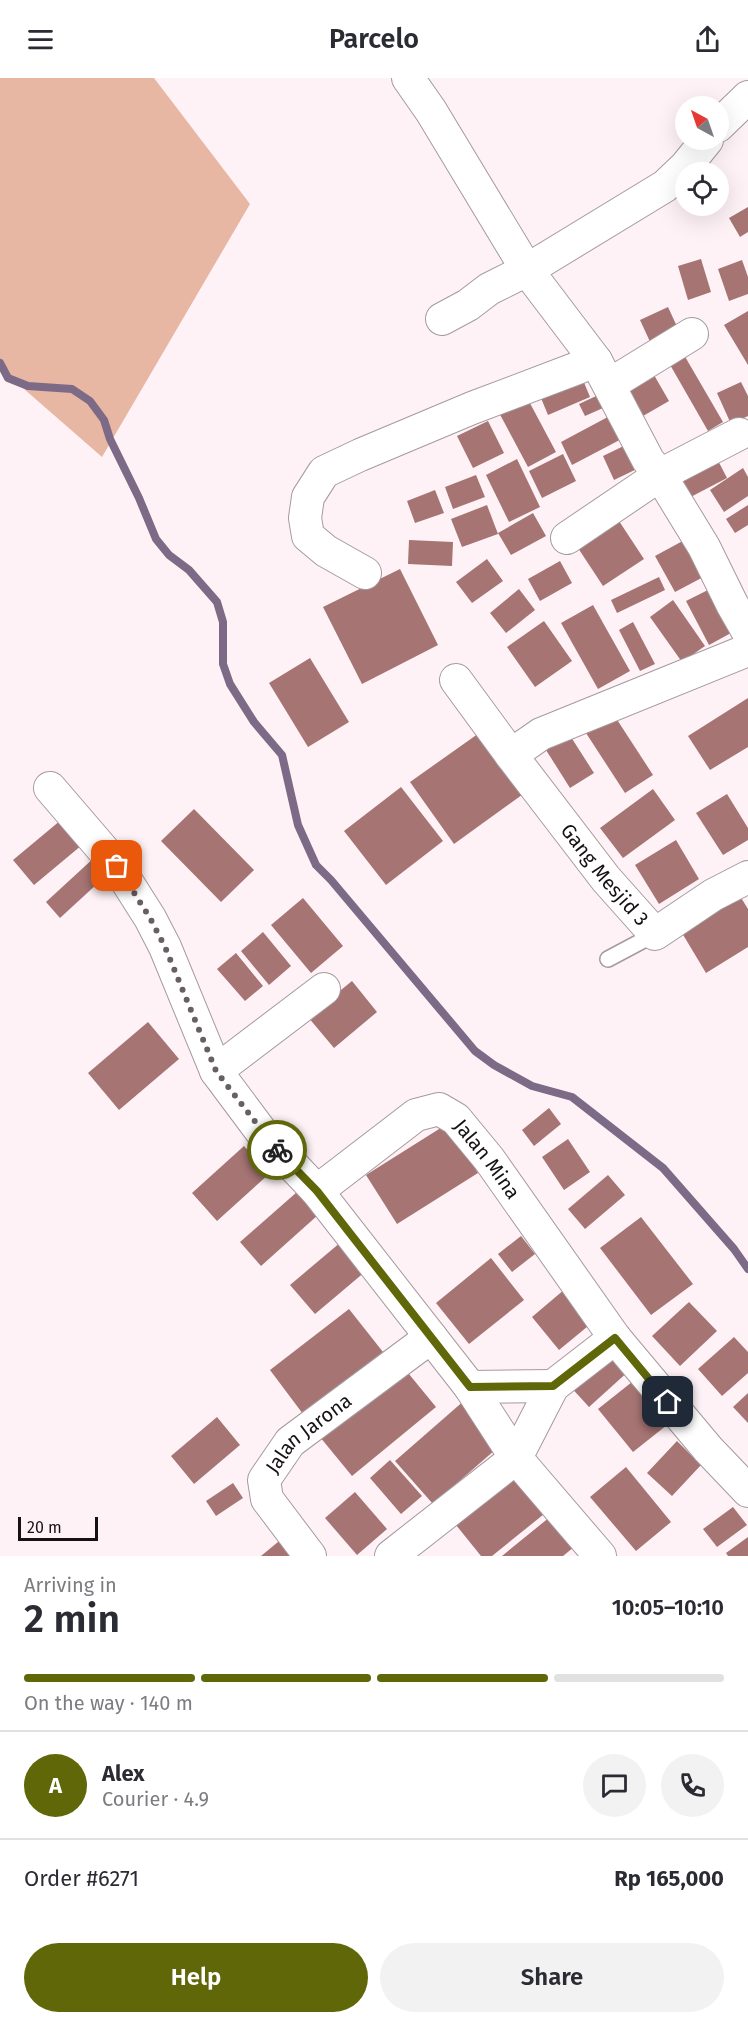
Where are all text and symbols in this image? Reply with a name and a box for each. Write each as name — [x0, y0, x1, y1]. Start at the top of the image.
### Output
icon: menu — [24, 23, 57, 56]
text: Parcelo — [329, 23, 419, 55]
icon: share — [691, 23, 724, 56]
north arrow — [675, 96, 729, 150]
map controls — [675, 96, 729, 216]
button: locate — [675, 162, 729, 216]
street label: Gang Mesjid 3 — [556, 819, 654, 931]
pin — [91, 840, 142, 891]
icon: bag — [100, 849, 133, 882]
street label: Jalan Mina — [449, 1114, 525, 1204]
courier — [247, 1120, 307, 1180]
icon: bike — [261, 1134, 294, 1167]
pin — [642, 1376, 693, 1427]
icon: home — [651, 1385, 684, 1418]
street label: Jalan Jarona — [260, 1388, 356, 1478]
scale bar — [18, 1514, 98, 1542]
text: 20 m — [27, 1518, 62, 1537]
text: Arriving in — [24, 1573, 117, 1597]
text: 10:05–10:10 — [612, 1594, 724, 1621]
text: 2 min — [24, 1596, 120, 1642]
text: On the way · 140 m — [24, 1691, 193, 1715]
button: chat — [583, 1754, 646, 1817]
button: phone — [661, 1754, 724, 1817]
text: Alex — [102, 1760, 145, 1787]
text: A — [49, 1772, 62, 1799]
text: Courier · 4.9 — [102, 1787, 209, 1811]
text: Order #6271 — [24, 1865, 139, 1892]
text: Rp 165,000 — [614, 1865, 724, 1892]
button: Help — [24, 1943, 368, 2012]
button: Share — [380, 1943, 724, 2012]

